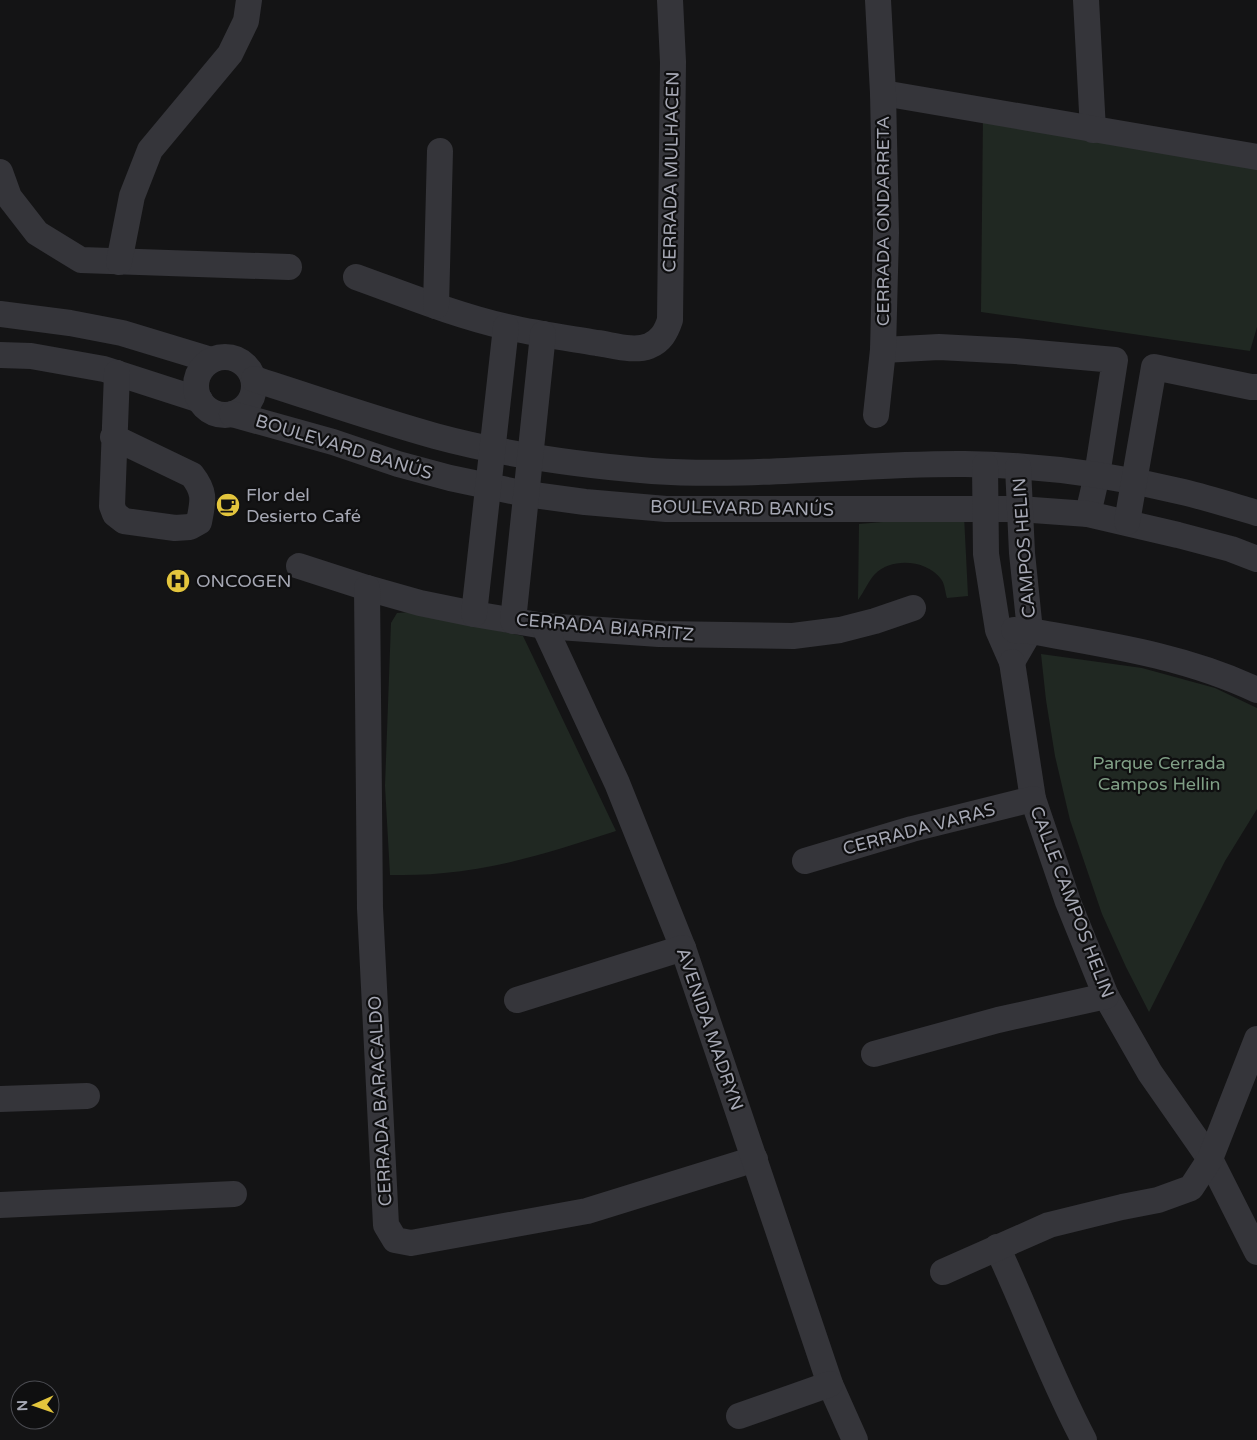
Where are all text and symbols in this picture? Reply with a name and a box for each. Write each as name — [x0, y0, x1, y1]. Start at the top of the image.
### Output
street label: CERRADA MULHACEN — [658, 71, 684, 273]
street label: CERRADA ONDARRETA — [872, 116, 894, 326]
street label: BOULEVARD BANÚS — [253, 410, 435, 484]
street label: CAMPOS HELIN — [1008, 477, 1040, 619]
place label: Flor del Desierto Café — [246, 484, 361, 527]
cafe icon: Flor del Desierto Café — [215, 492, 241, 518]
street label: BOULEVARD BANÚS — [650, 495, 834, 521]
hospital icon: ONCOGEN — [165, 568, 191, 594]
place label: ONCOGEN — [196, 570, 291, 592]
street label: CERRADA BIARRITZ — [515, 608, 695, 646]
park label: Parque Cerrada Campos Hellin — [1092, 752, 1226, 795]
street label: CERRADA VARAS — [840, 798, 998, 860]
street label: CALLE CAMPOS HELIN — [1025, 803, 1119, 1001]
street label: AVENIDA MADRYN — [672, 945, 748, 1113]
street label: CERRADA BARACALDO — [364, 995, 396, 1207]
north arrow — [10, 1380, 60, 1430]
text: N — [14, 1400, 31, 1411]

